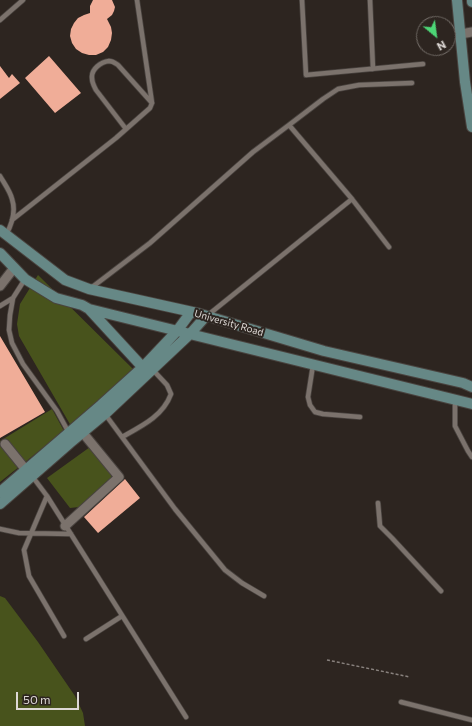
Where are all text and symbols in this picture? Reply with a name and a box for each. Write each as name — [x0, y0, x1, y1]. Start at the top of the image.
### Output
north arrow — [416, 16, 456, 56]
text: N — [435, 38, 448, 54]
street label: University Road — [193, 307, 265, 339]
scale bar — [18, 684, 81, 710]
text: 50 m — [23, 692, 51, 706]

